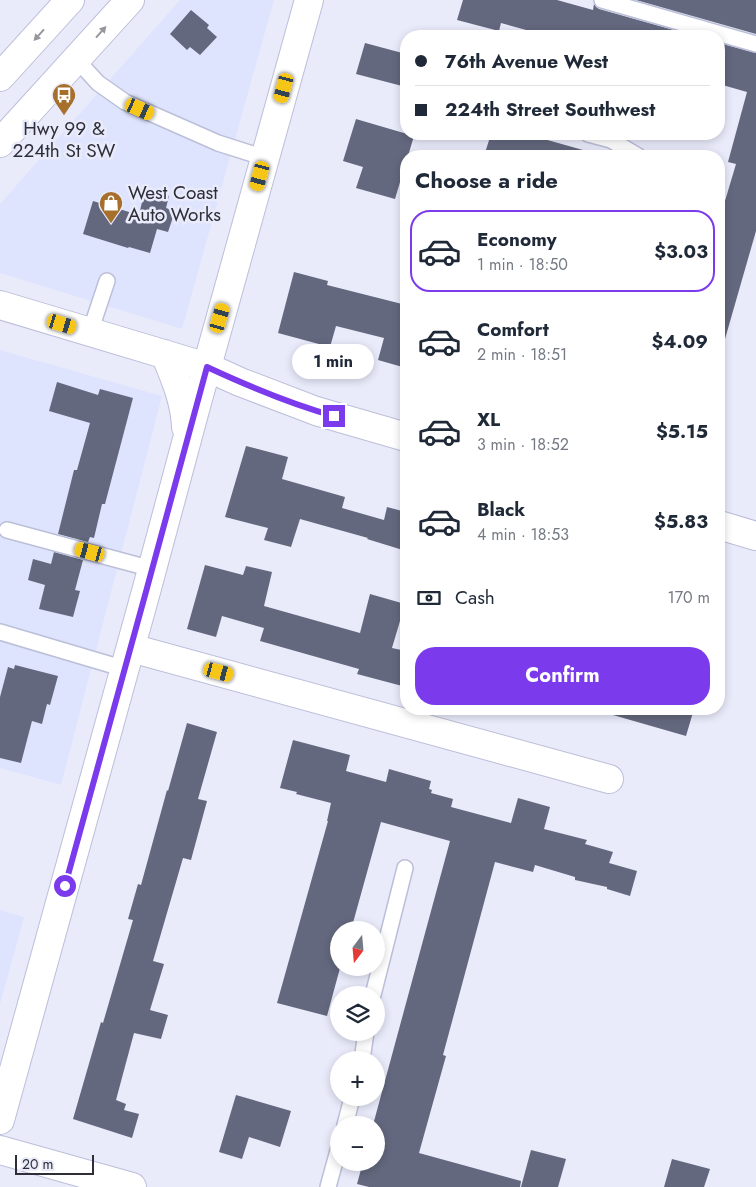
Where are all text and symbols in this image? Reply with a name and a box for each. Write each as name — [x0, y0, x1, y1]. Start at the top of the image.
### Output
one-way arrow — [95, 26, 107, 38]
one-way arrow — [33, 29, 44, 42]
text: 76th Avenue West — [445, 48, 608, 75]
car — [272, 72, 295, 104]
bus stop icon: Hwy 99 & 224th St SW — [51, 82, 77, 116]
car — [123, 96, 156, 122]
text: 224th Street Southwest — [445, 96, 655, 123]
place label: Hwy 99 & 224th St SW — [13, 115, 116, 164]
car — [248, 160, 271, 192]
text: Choose a ride — [415, 164, 558, 196]
place label: West Coast Auto Works — [128, 179, 221, 228]
shop icon: West Coast Auto Works — [98, 190, 124, 224]
text: Economy — [477, 226, 557, 253]
icon: car — [417, 229, 462, 274]
text: $3.03 — [654, 238, 708, 265]
text: 1 min · 18:50 — [477, 253, 568, 276]
car — [208, 302, 231, 334]
car — [45, 312, 78, 336]
text: Comfort — [477, 316, 549, 343]
icon: car — [417, 319, 462, 364]
text: $4.09 — [652, 328, 708, 355]
text: 2 min · 18:51 — [477, 343, 567, 366]
callout: 1 min — [293, 344, 375, 378]
text: 1 min — [313, 350, 353, 373]
route end — [323, 405, 345, 427]
text: XL — [477, 406, 500, 433]
icon: car — [417, 409, 462, 454]
text: $5.15 — [656, 418, 708, 445]
text: 3 min · 18:52 — [477, 433, 569, 456]
text: Black — [477, 496, 525, 523]
icon: car — [417, 499, 462, 544]
text: $5.83 — [654, 508, 708, 535]
text: 4 min · 18:53 — [477, 523, 569, 546]
car — [73, 541, 106, 563]
icon: cash — [415, 584, 443, 612]
text: Cash — [455, 584, 495, 611]
text: 170 m — [668, 586, 710, 609]
button: Confirm — [415, 647, 710, 705]
car — [202, 661, 235, 683]
route start — [54, 875, 76, 897]
north arrow — [330, 921, 385, 976]
map controls — [330, 921, 385, 1171]
button: layers — [330, 986, 385, 1041]
button: + — [330, 1051, 385, 1106]
button: − — [330, 1116, 385, 1171]
scale bar — [15, 1152, 94, 1175]
text: 20 m — [22, 1154, 54, 1174]

